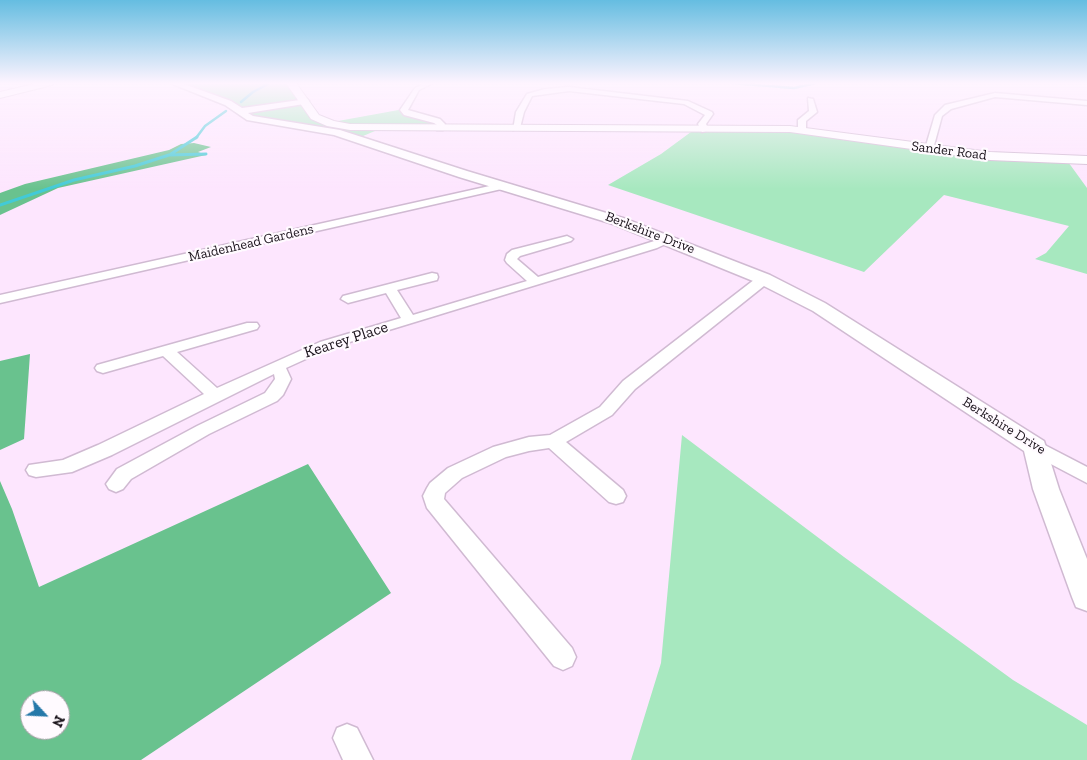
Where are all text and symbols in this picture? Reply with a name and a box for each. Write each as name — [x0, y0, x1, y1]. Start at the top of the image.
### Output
street label: Sander Road — [910, 138, 988, 164]
street label: Berkshire Drive — [603, 208, 697, 258]
street label: Maidenhead Gardens — [187, 220, 315, 266]
street label: Kearey Place — [302, 317, 390, 363]
street label: Berkshire Drive — [959, 394, 1049, 458]
north arrow — [20, 690, 70, 740]
text: N — [48, 713, 68, 730]

